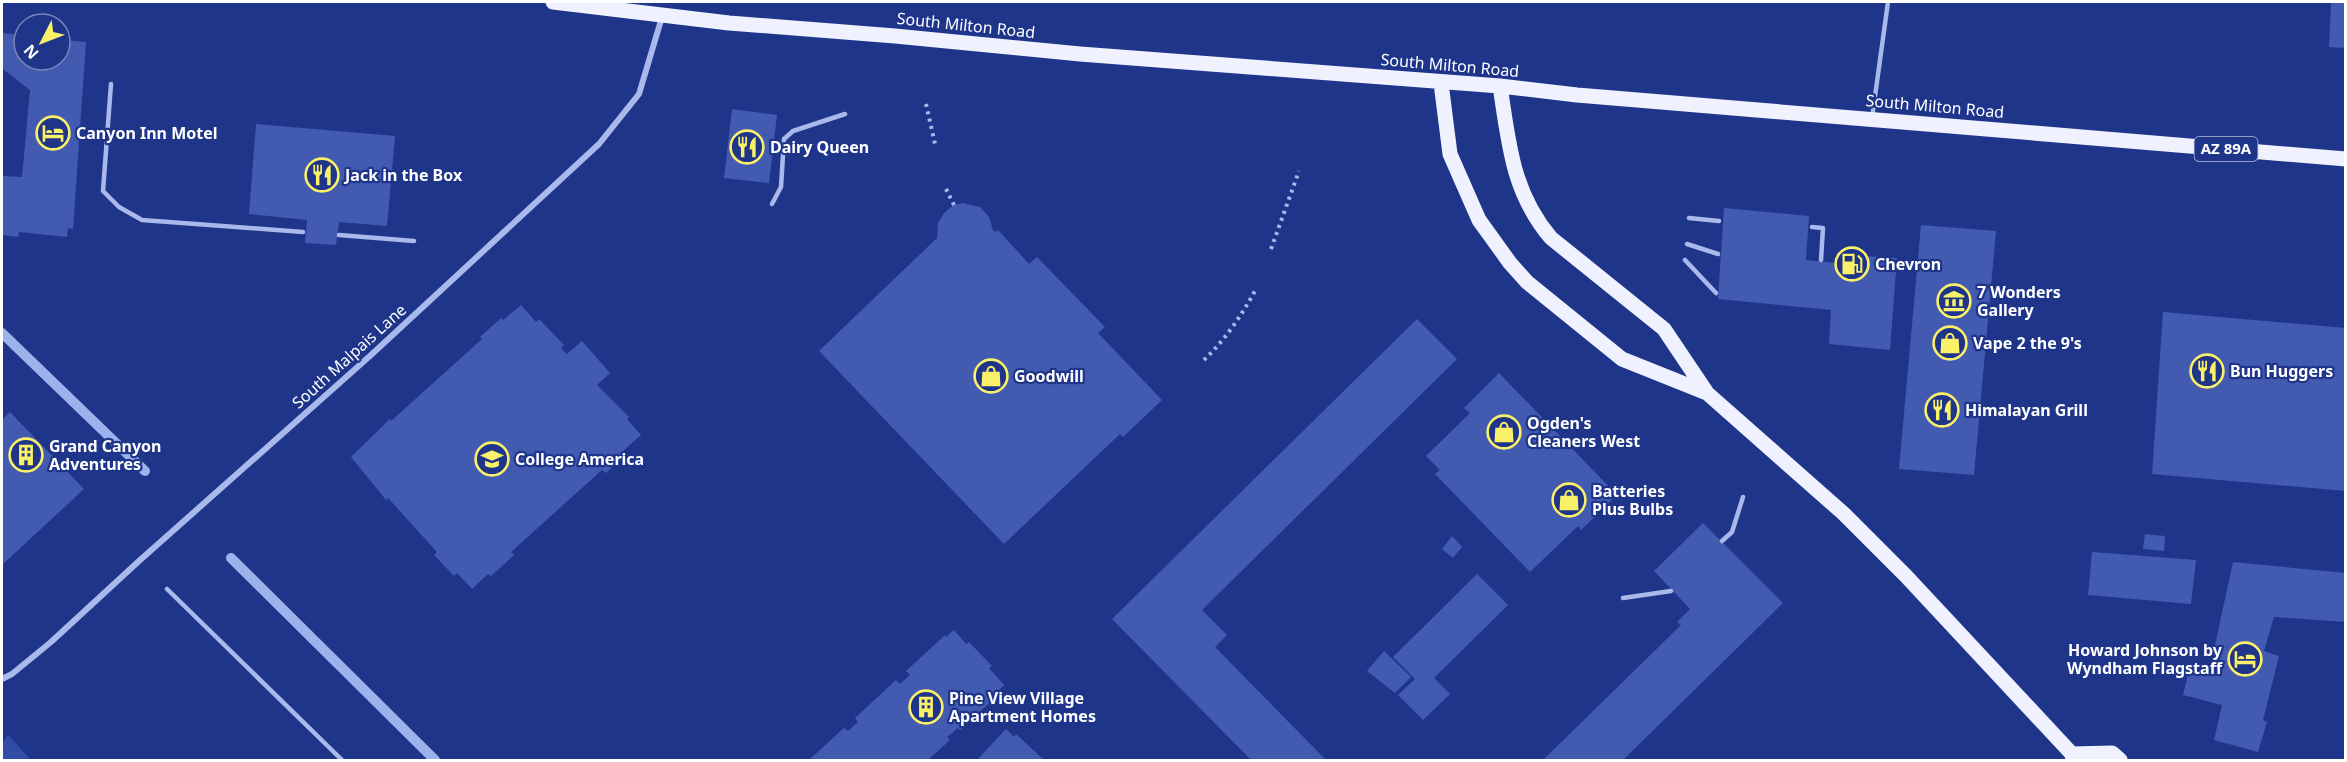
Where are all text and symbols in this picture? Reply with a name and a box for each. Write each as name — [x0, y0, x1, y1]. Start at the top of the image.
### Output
street label: South Milton Road — [896, 7, 1036, 43]
north arrow — [12, 12, 72, 72]
text: N — [18, 40, 43, 64]
street label: South Milton Road — [1380, 48, 1520, 82]
street label: South Milton Road — [1865, 89, 2005, 123]
hotel icon: Canyon Inn Motel — [35, 115, 71, 151]
place label: Canyon Inn Motel — [76, 122, 218, 144]
restaurant icon: Dairy Queen — [729, 129, 765, 165]
place label: Dairy Queen — [770, 136, 869, 158]
road number: AZ 89A — [2194, 137, 2258, 161]
restaurant icon: Jack in the Box — [304, 157, 340, 193]
place label: Jack in the Box — [343, 164, 463, 186]
fuel station icon: Chevron — [1834, 246, 1870, 282]
place label: Chevron — [1875, 253, 1941, 275]
place label: 7 Wonders Gallery — [1977, 281, 2061, 321]
museum icon: 7 Wonders Gallery — [1936, 283, 1972, 319]
street label: South Malpais Lane — [287, 299, 411, 413]
shop icon: Vape 2 the 9's — [1932, 325, 1968, 361]
place label: Vape 2 the 9's — [1973, 332, 2082, 354]
restaurant icon: Bun Huggers — [2189, 353, 2225, 389]
shop icon: Goodwill — [973, 358, 1009, 394]
place label: Bun Huggers — [2230, 360, 2333, 382]
place label: Goodwill — [1014, 365, 1084, 387]
restaurant icon: Himalayan Grill — [1924, 392, 1960, 428]
place label: Himalayan Grill — [1965, 399, 2088, 421]
place label: Ogden's Cleaners West — [1527, 412, 1640, 452]
shop icon: Ogden's Cleaners West — [1486, 414, 1522, 450]
place label: Grand Canyon Adventures — [49, 435, 161, 475]
building icon: Grand Canyon Adventures — [8, 437, 44, 473]
school or university icon: College America — [474, 441, 510, 477]
place label: College America — [515, 448, 644, 470]
place label: Batteries Plus Bulbs — [1592, 480, 1673, 520]
shop icon: Batteries Plus Bulbs — [1551, 482, 1587, 518]
place label: Howard Johnson by Wyndham Flagstaff — [2067, 639, 2224, 679]
hotel icon: Howard Johnson by Wyndham Flagstaff — [2227, 641, 2263, 677]
place label: Pine View Village Apartment Homes — [949, 687, 1096, 727]
building icon: Pine View Village Apartment Homes — [908, 689, 944, 725]

